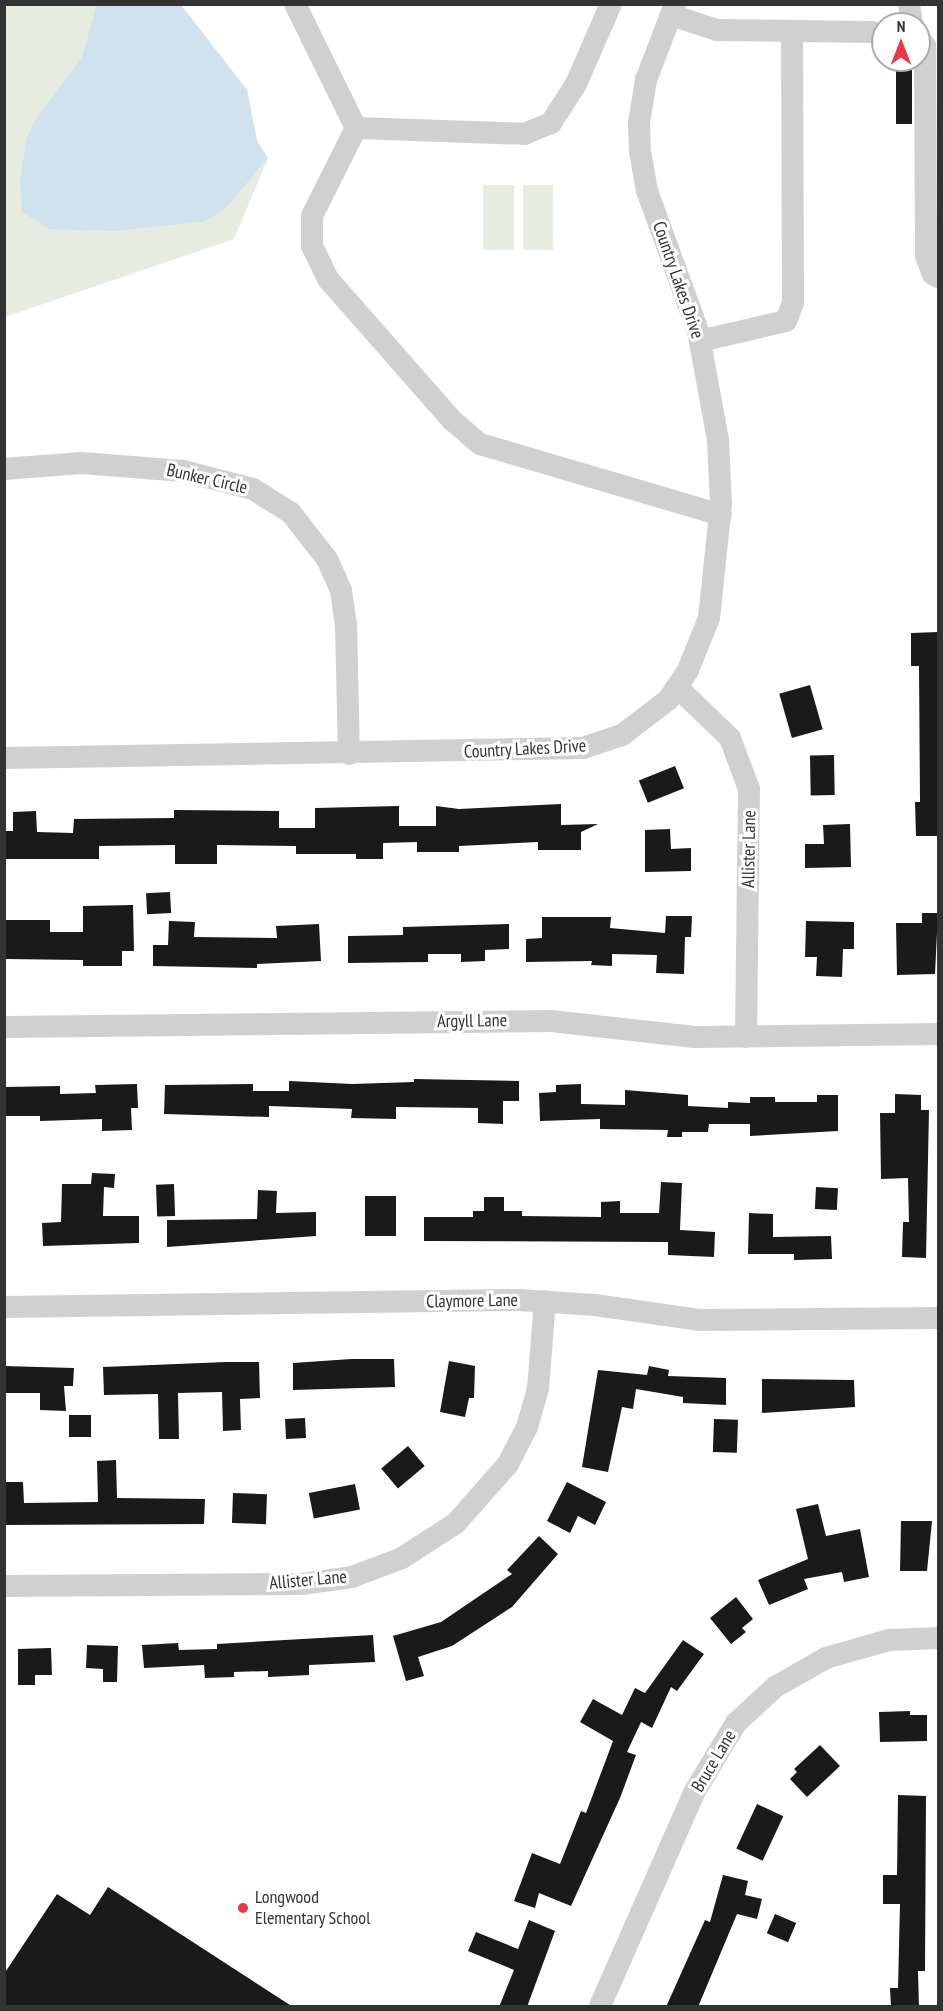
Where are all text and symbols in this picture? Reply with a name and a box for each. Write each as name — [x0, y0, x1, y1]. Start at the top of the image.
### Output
north arrow — [871, 12, 931, 72]
text: N — [897, 16, 905, 36]
street label: Country Lakes Drive — [648, 218, 708, 342]
street label: Bunker Circle — [164, 459, 250, 499]
street label: Country Lakes Drive — [463, 735, 587, 763]
street label: Allister Lane — [738, 810, 760, 888]
street label: Argyll Lane — [437, 1010, 507, 1032]
street label: Claymore Lane — [426, 1289, 518, 1313]
street label: Allister Lane — [268, 1566, 348, 1594]
street label: Bruce Lane — [687, 1726, 741, 1796]
place label: Longwood Elementary School — [255, 1887, 371, 1930]
marker: Longwood Elementary School — [236, 1901, 250, 1915]

